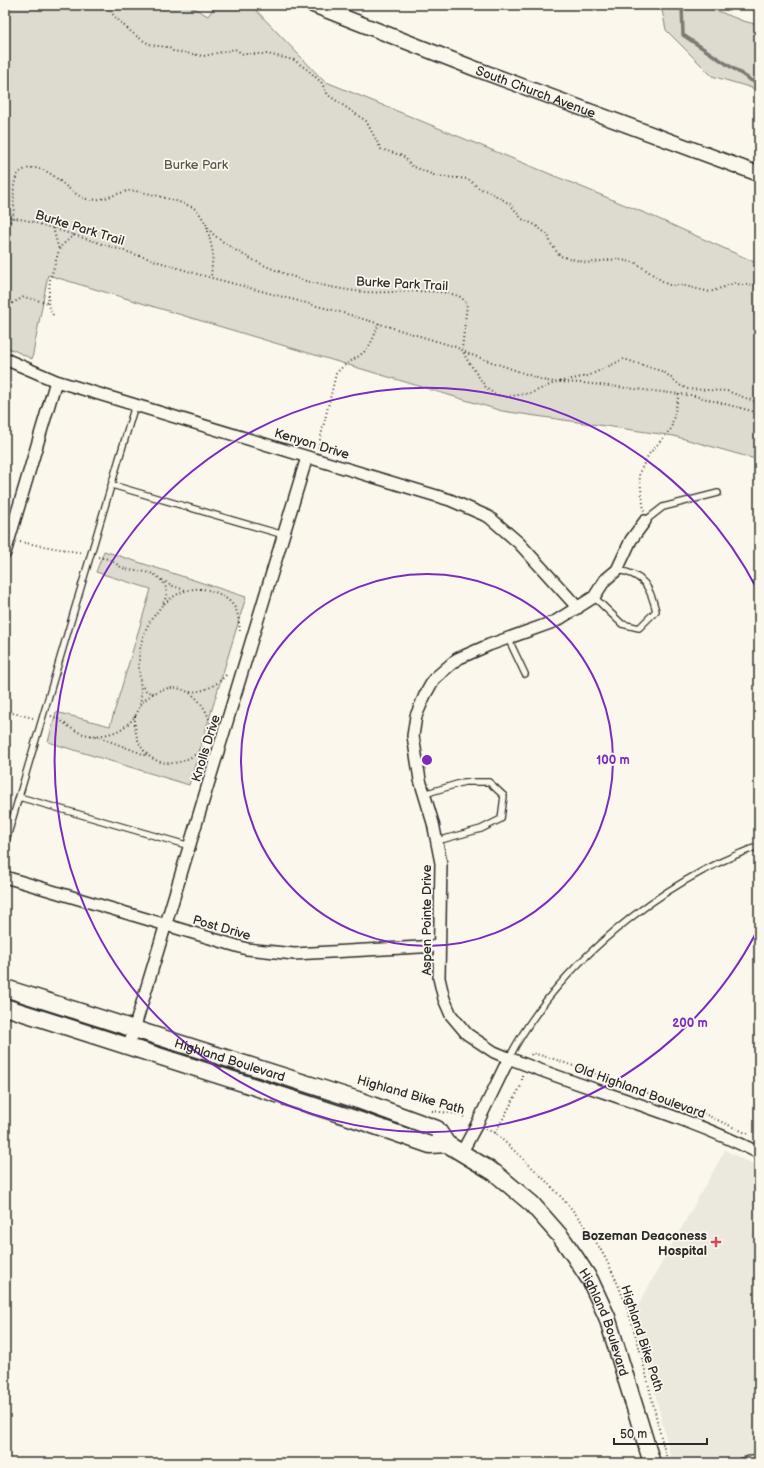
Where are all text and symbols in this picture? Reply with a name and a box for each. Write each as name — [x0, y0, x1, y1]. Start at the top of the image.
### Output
street label: South Church Avenue — [473, 63, 598, 122]
park label: Burke Park — [164, 157, 229, 173]
street label: Burke Park Trail — [33, 207, 126, 249]
street label: Burke Park Trail — [355, 274, 449, 294]
street label: Kenyon Drive — [272, 425, 351, 463]
street label: Knolls Drive — [188, 712, 224, 784]
centre of rings — [420, 753, 434, 767]
text: 100 m — [596, 753, 630, 768]
street label: Aspen Pointe Drive — [419, 864, 435, 975]
street label: Post Drive — [191, 912, 253, 944]
text: 200 m — [672, 1016, 708, 1031]
street label: Highland Boulevard — [172, 1035, 287, 1085]
street label: Old Highland Boulevard — [572, 1060, 707, 1122]
street label: Highland Bike Path — [355, 1072, 466, 1118]
place label: Bozeman Deaconess Hospital — [582, 1228, 707, 1259]
marker: Bozeman Deaconess Hospital — [710, 1236, 722, 1248]
street label: Highland Boulevard — [575, 1265, 632, 1378]
street label: Highland Bike Path — [617, 1283, 667, 1394]
scale bar — [614, 1420, 707, 1446]
text: 50 m — [620, 1427, 647, 1442]

